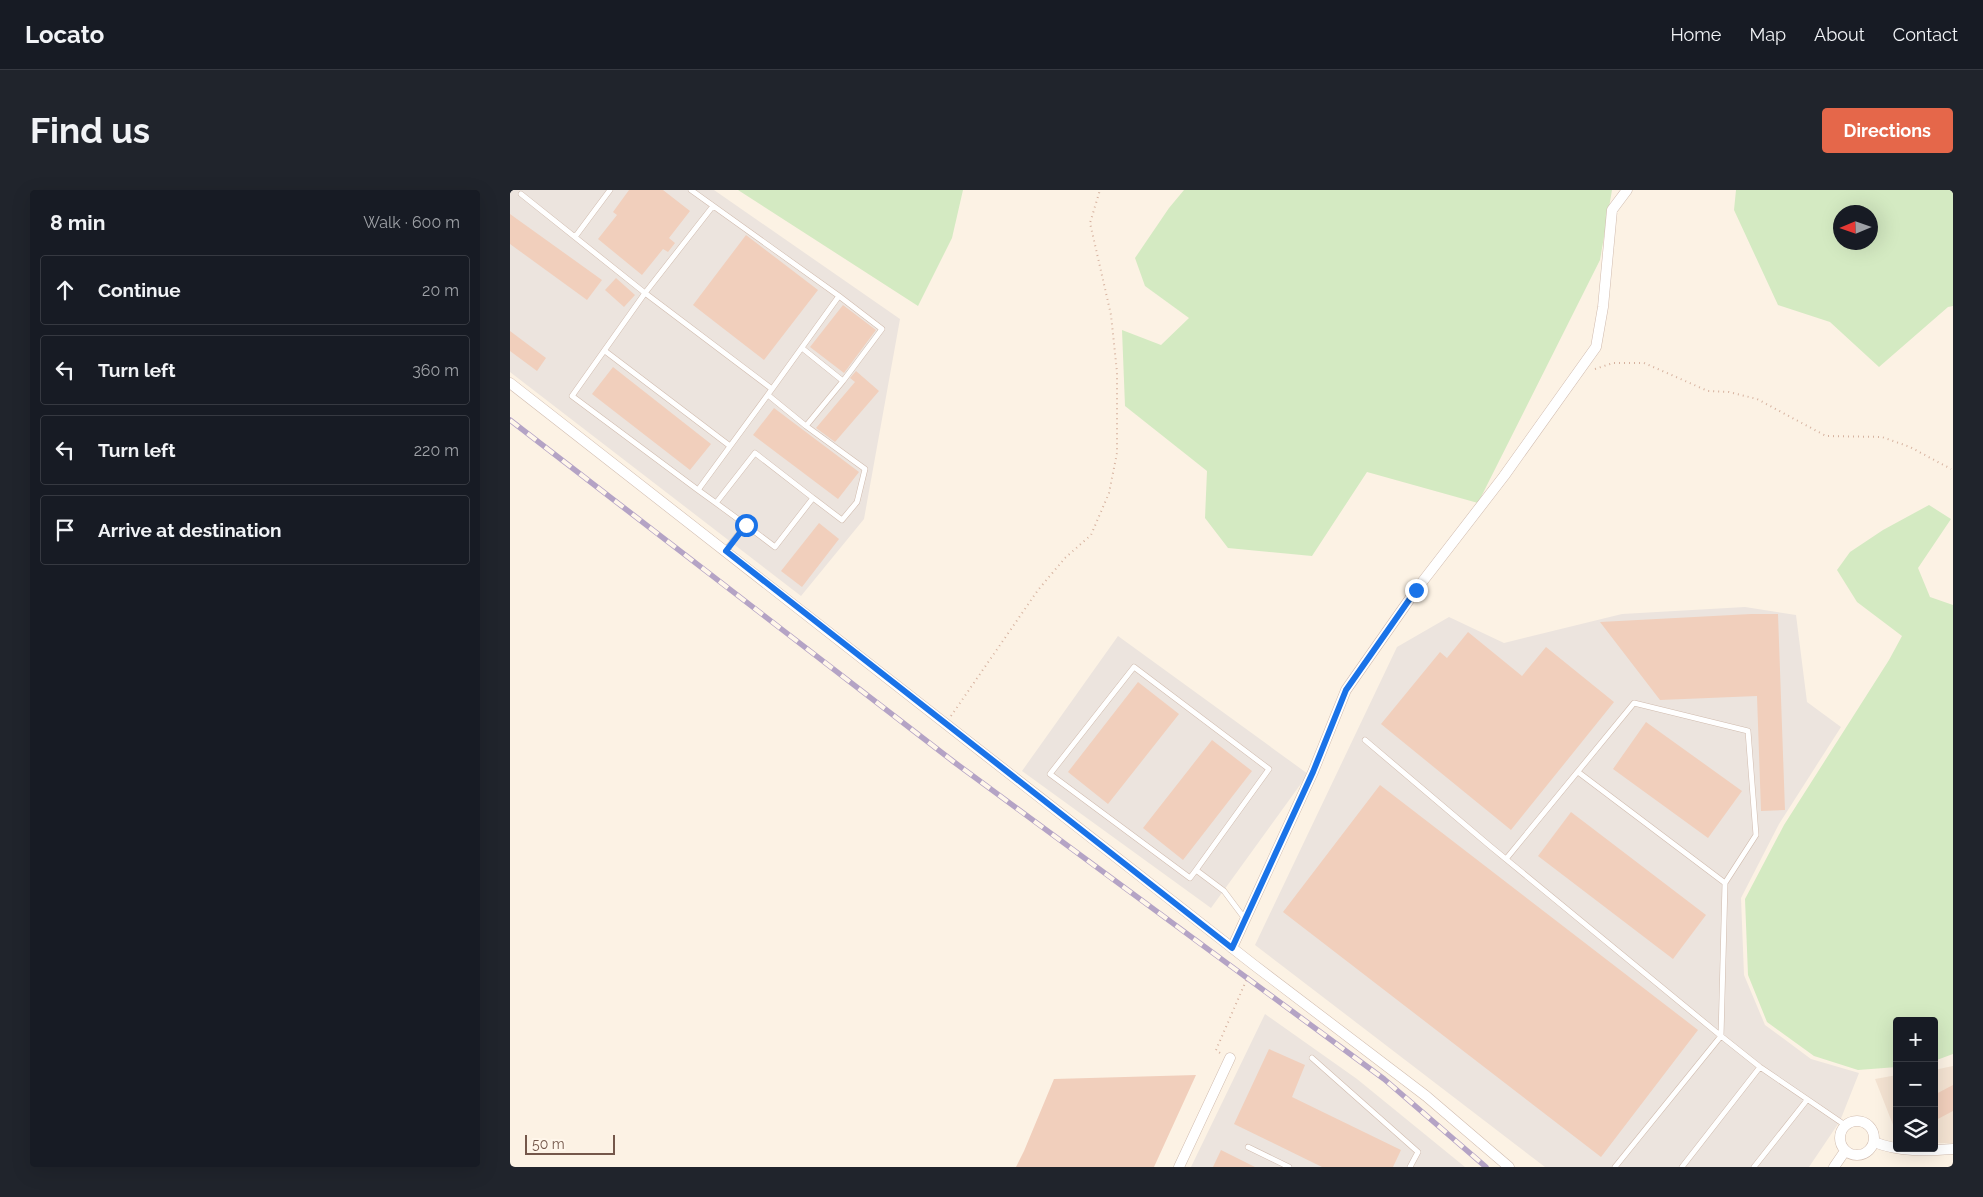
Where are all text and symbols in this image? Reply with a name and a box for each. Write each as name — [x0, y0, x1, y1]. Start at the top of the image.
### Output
text: Locato — [25, 20, 104, 49]
text: Home — [1670, 24, 1721, 45]
text: Map — [1749, 24, 1786, 45]
text: About — [1814, 24, 1865, 45]
text: Contact — [1893, 24, 1958, 45]
button: Directions — [1822, 108, 1953, 153]
text: Find us — [30, 110, 150, 151]
north arrow — [1833, 205, 1878, 250]
text: 8 min — [50, 210, 105, 235]
text: Walk · 600 m — [363, 213, 460, 232]
icon: ahead — [51, 276, 79, 304]
text: Continue — [98, 279, 181, 301]
text: 20 m — [422, 281, 459, 300]
icon: left — [51, 356, 79, 384]
text: Turn left — [98, 359, 175, 381]
text: 360 m — [412, 361, 459, 380]
icon: left — [51, 436, 79, 464]
text: Turn left — [98, 439, 175, 461]
text: 220 m — [414, 441, 459, 460]
route start — [735, 514, 758, 537]
icon: arrive — [51, 516, 79, 544]
text: Arrive at destination — [98, 519, 282, 541]
route end — [1405, 579, 1428, 602]
map controls — [1893, 1017, 1938, 1152]
button: + — [1893, 1017, 1938, 1062]
button: − — [1893, 1062, 1938, 1107]
button: layers — [1893, 1107, 1938, 1152]
scale bar — [525, 1132, 615, 1155]
text: 50 m — [532, 1136, 565, 1152]

